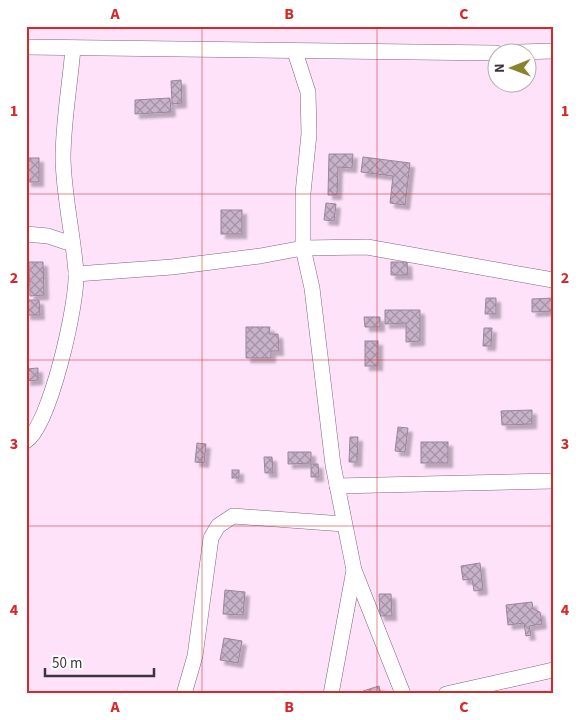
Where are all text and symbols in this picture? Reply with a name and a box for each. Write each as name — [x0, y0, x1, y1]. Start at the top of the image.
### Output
text: A — [109, 3, 120, 25]
text: B — [284, 3, 294, 25]
text: C — [459, 3, 469, 25]
north arrow — [486, 42, 536, 92]
text: N — [490, 63, 510, 73]
text: 1 — [10, 100, 18, 122]
text: 1 — [561, 100, 569, 122]
text: 2 — [10, 267, 18, 289]
text: 2 — [561, 267, 569, 289]
text: 3 — [10, 433, 18, 455]
text: 3 — [561, 433, 569, 455]
text: 4 — [10, 599, 19, 621]
text: 4 — [561, 599, 570, 621]
scale bar — [45, 645, 154, 677]
text: 50 m — [52, 653, 82, 674]
text: A — [109, 696, 120, 718]
text: B — [284, 696, 294, 718]
text: C — [459, 696, 469, 718]

